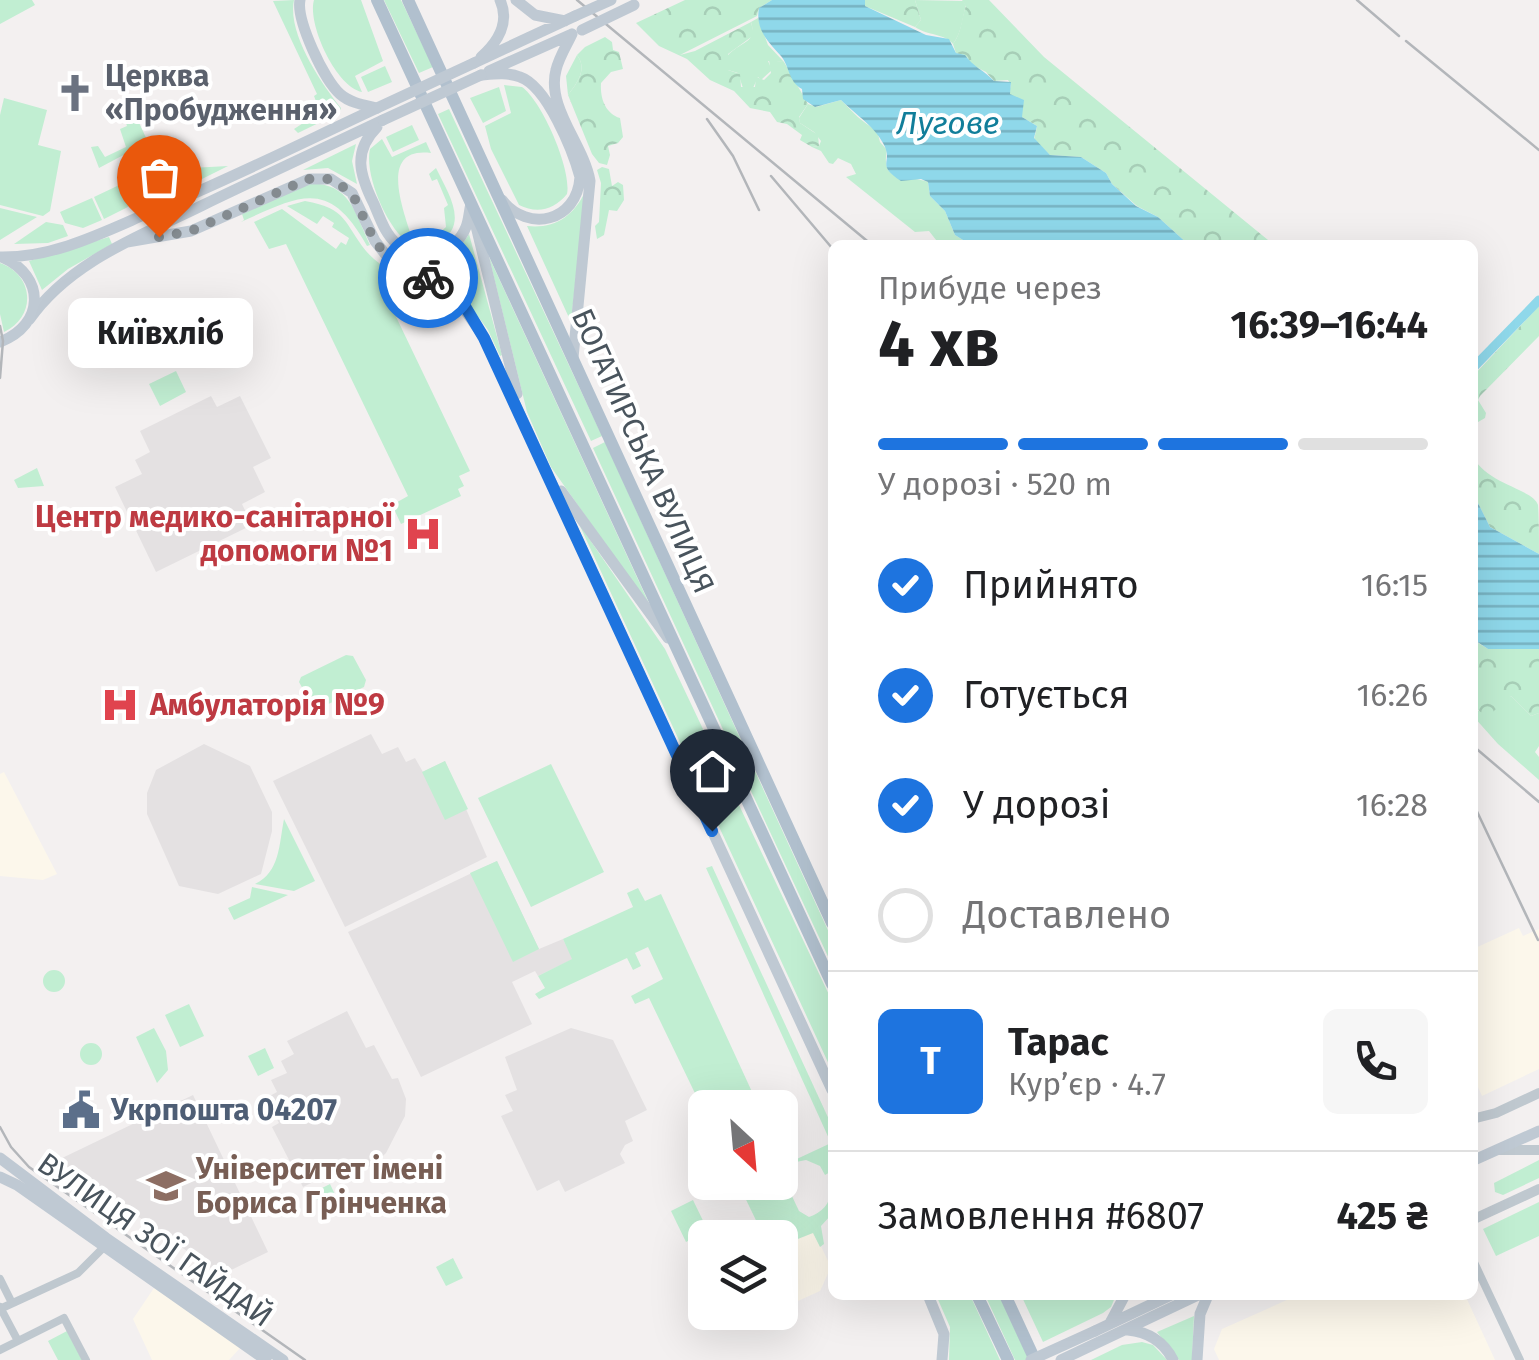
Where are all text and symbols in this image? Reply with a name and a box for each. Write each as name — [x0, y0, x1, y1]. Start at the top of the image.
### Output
place label: Церква «Пробудження» — [105, 58, 337, 128]
church icon: Церква «Пробудження» — [54, 72, 96, 114]
water label: Лугове — [896, 104, 999, 142]
pin — [117, 135, 202, 238]
icon: bag — [132, 150, 187, 205]
courier — [378, 228, 478, 328]
icon: bike — [401, 251, 456, 306]
text: Прибуде через — [878, 269, 1102, 307]
callout: Київхліб — [66, 297, 252, 367]
text: 16:39–16:44 — [1231, 302, 1428, 348]
street label: БОГАТИРСЬКА ВУЛИЦЯ — [564, 303, 722, 599]
text: 4 хв — [878, 305, 1000, 383]
text: Київхліб — [97, 314, 224, 352]
text: У дорозі · 520 m — [878, 465, 1112, 503]
place label: Центр медико-санітарної допомоги №1 — [35, 499, 396, 569]
hospital icon: Центр медико-санітарної допомоги №1 — [402, 513, 444, 555]
icon: check — [878, 558, 933, 613]
text: Прийнято — [963, 562, 1139, 608]
text: 16:15 — [1361, 566, 1428, 604]
icon: check — [878, 668, 933, 723]
text: Готується — [963, 672, 1130, 718]
text: 16:26 — [1357, 676, 1428, 714]
hospital icon: Амбулаторія №9 — [99, 684, 141, 726]
place label: Амбулаторія №9 — [149, 687, 385, 723]
pin — [670, 729, 755, 832]
icon: home — [685, 744, 740, 799]
icon: check — [878, 778, 933, 833]
text: У дорозі — [963, 782, 1110, 828]
text: 16:28 — [1356, 786, 1428, 824]
text: Доставлено — [963, 892, 1171, 938]
button: phone — [1323, 1009, 1428, 1114]
text: Тарас — [1008, 1019, 1109, 1065]
text: Т — [920, 1038, 941, 1084]
text: Кур’єр · 4.7 — [1008, 1065, 1166, 1103]
public building icon: Укрпошта 04207 — [60, 1089, 102, 1131]
north arrow — [688, 1090, 798, 1200]
map controls — [688, 1090, 798, 1330]
place label: Укрпошта 04207 — [110, 1092, 337, 1128]
street label: ВУЛИЦЯ ЗОЇ ГАЙДАЙ — [31, 1145, 279, 1335]
place label: Університет імені Бориса Грінченка — [195, 1151, 447, 1221]
school or university icon: Університет імені Бориса Грінченка — [145, 1165, 187, 1207]
text: Замовлення #6807 — [878, 1193, 1204, 1239]
text: 425 ₴ — [1336, 1193, 1428, 1239]
button: layers — [688, 1220, 798, 1330]

